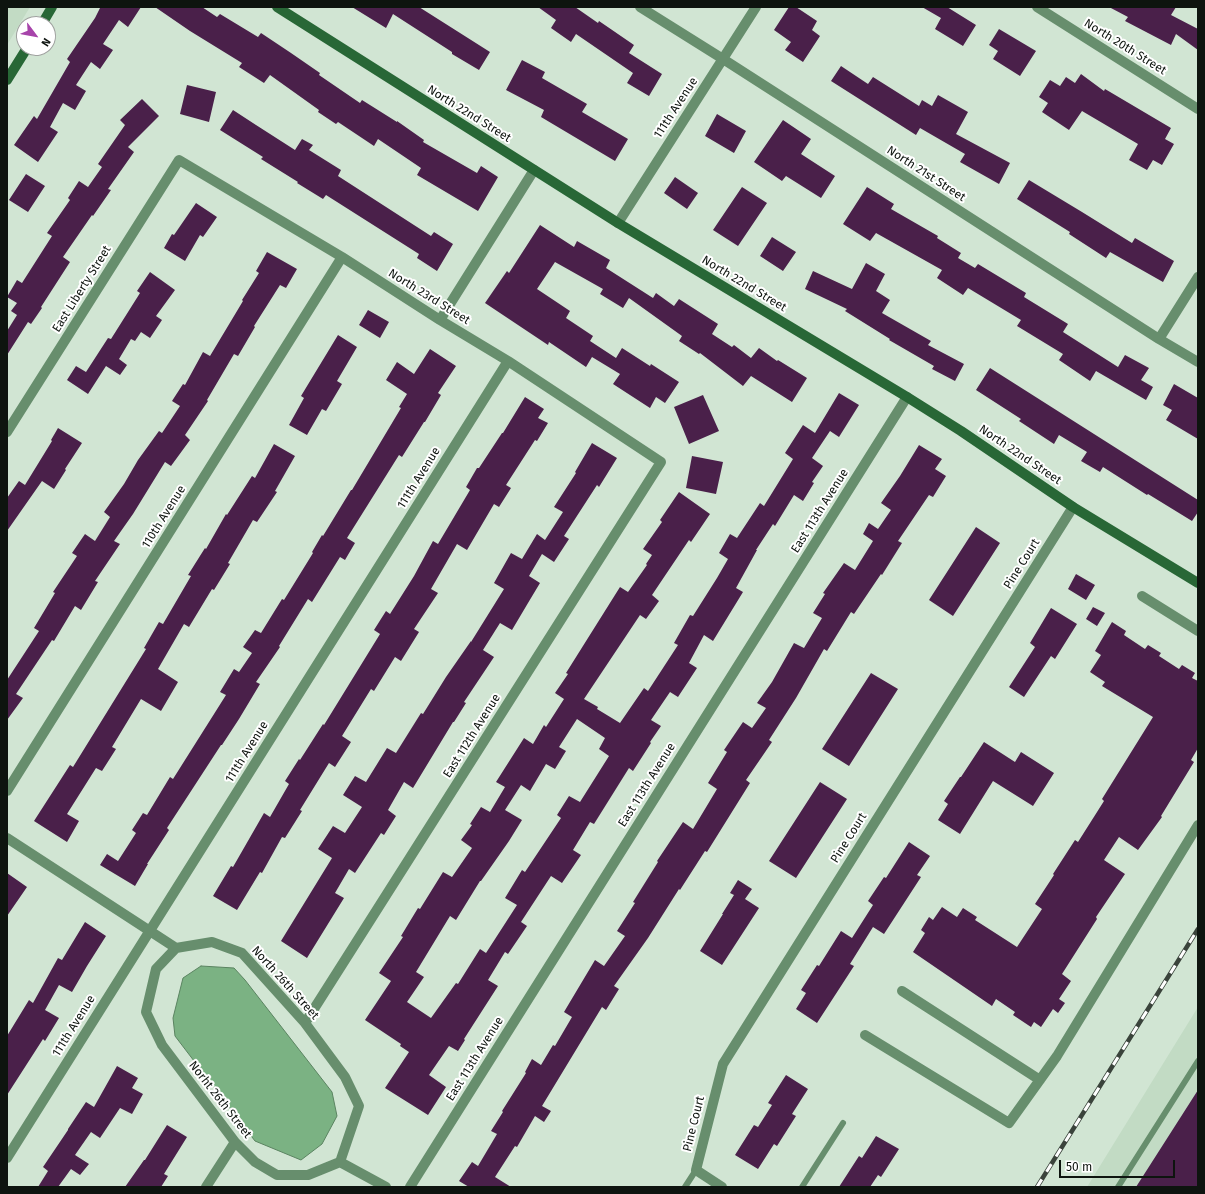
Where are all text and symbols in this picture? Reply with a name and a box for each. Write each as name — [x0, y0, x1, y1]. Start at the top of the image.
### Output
north arrow — [16, 16, 56, 56]
street label: North 20th Street — [1081, 16, 1169, 78]
text: N — [38, 36, 53, 49]
street label: 111th Avenue — [651, 75, 701, 141]
street label: North 22nd Street — [424, 82, 514, 146]
street label: North 21st Street — [884, 143, 968, 205]
street label: East Liberty Street — [50, 243, 114, 335]
street label: North 22nd Street — [699, 253, 789, 315]
street label: North 23rd Street — [386, 266, 472, 328]
street label: North 22nd Street — [976, 422, 1064, 488]
street label: 111th Avenue — [394, 445, 444, 511]
street label: East 113th Avenue — [788, 466, 852, 556]
street label: 110th Avenue — [139, 483, 189, 551]
street label: Pine Court — [1001, 536, 1043, 592]
street label: East 112th Avenue — [440, 691, 504, 781]
street label: 111th Avenue — [222, 719, 272, 785]
street label: East 113th Avenue — [615, 740, 679, 830]
street label: Pine Court — [828, 810, 870, 866]
street label: North 26th Street — [248, 943, 322, 1023]
street label: 111th Avenue — [49, 993, 99, 1059]
street label: East 113th Avenue — [443, 1014, 507, 1104]
street label: Norht 26th Street — [185, 1059, 255, 1141]
street label: Pine Court — [680, 1095, 708, 1153]
scale bar — [1061, 1152, 1177, 1178]
text: 50 m — [1066, 1160, 1092, 1174]

